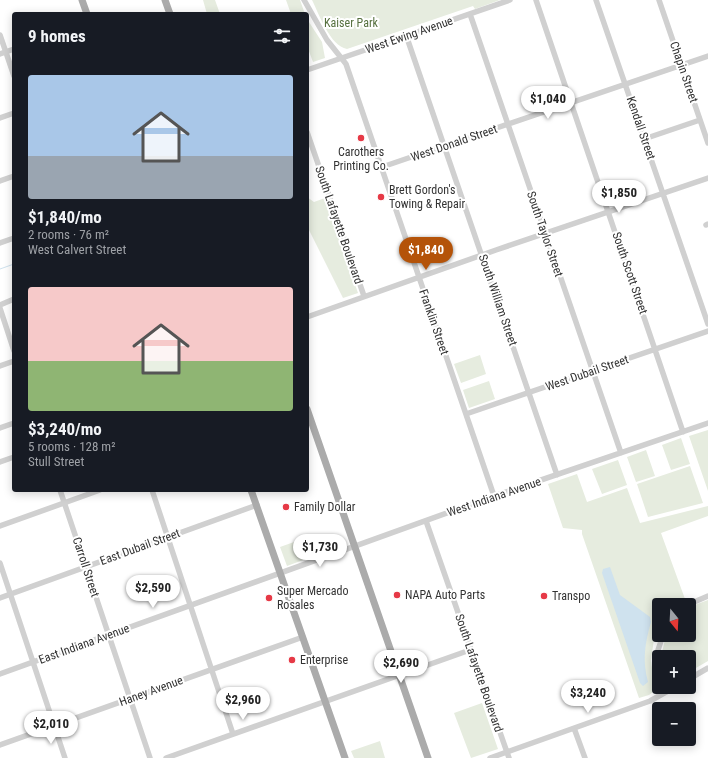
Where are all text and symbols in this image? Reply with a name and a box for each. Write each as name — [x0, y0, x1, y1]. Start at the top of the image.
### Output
street label: West Ewing Avenue — [363, 13, 455, 57]
park label: Kaiser Park — [324, 16, 379, 30]
icon: filters — [271, 25, 293, 47]
text: 9 homes — [28, 26, 86, 46]
street label: Chapin Street — [667, 40, 701, 105]
pin: $1,040 — [515, 86, 581, 120]
text: $1,040 — [530, 91, 566, 106]
street label: Kendall Street — [624, 95, 658, 162]
icon: home — [125, 101, 197, 173]
street label: West Donald Street — [409, 122, 499, 164]
marker: Carothers Printing Co. — [356, 133, 366, 143]
place label: Carothers Printing Co. — [333, 145, 389, 173]
street label: South Lafayette Boulevard — [312, 164, 366, 286]
pin: $1,850 — [586, 180, 652, 214]
place label: Brett Gordon's Towing & Repair — [389, 183, 465, 211]
text: $1,850 — [601, 185, 637, 200]
street label: South Taylor Street — [524, 189, 566, 279]
marker: Brett Gordon's Towing & Repair — [376, 192, 386, 202]
text: $1,840/mo — [28, 207, 102, 227]
text: 2 rooms · 76 m² — [28, 227, 109, 242]
street label: South Scott Street — [609, 230, 651, 316]
pin: $1,840 — [393, 237, 459, 271]
text: West Calvert Street — [28, 242, 126, 257]
text: $1,840 — [408, 242, 444, 257]
street label: South William Street — [476, 252, 520, 348]
street label: Franklin Street — [416, 287, 452, 357]
icon: home — [125, 313, 197, 385]
street label: West Dubail Street — [544, 352, 631, 394]
text: $3,240/mo — [28, 419, 102, 439]
text: 5 rooms · 128 m² — [28, 439, 115, 454]
text: Stull Street — [28, 454, 84, 469]
street label: West Indiana Avenue — [445, 474, 543, 520]
place label: Family Dollar — [294, 500, 356, 514]
marker: Family Dollar — [281, 502, 291, 512]
street label: East Dubail Street — [98, 526, 182, 568]
pin: $1,730 — [287, 534, 353, 568]
street label: Carroll Street — [70, 535, 102, 599]
text: $1,730 — [302, 539, 338, 554]
pin: $2,590 — [120, 575, 186, 609]
text: $2,590 — [135, 580, 171, 595]
place label: Super Mercado Rosales — [277, 584, 348, 612]
place label: NAPA Auto Parts — [405, 588, 485, 602]
place label: Transpo — [552, 589, 590, 603]
marker: NAPA Auto Parts — [392, 590, 402, 600]
marker: Transpo — [539, 591, 549, 601]
marker: Super Mercado Rosales — [264, 593, 274, 603]
north arrow — [652, 598, 696, 642]
map controls — [652, 598, 696, 746]
street label: South Lafayette Boulevard — [452, 612, 506, 734]
street label: East Indiana Avenue — [37, 621, 132, 667]
pin: $2,690 — [368, 650, 434, 684]
button: + — [652, 650, 696, 694]
place label: Enterprise — [300, 653, 348, 667]
marker: Enterprise — [287, 655, 297, 665]
text: $2,690 — [383, 655, 419, 670]
street label: Haney Avenue — [117, 673, 185, 709]
pin: $3,240 — [555, 680, 621, 714]
text: $3,240 — [570, 685, 606, 700]
pin: $2,960 — [210, 687, 276, 721]
text: $2,960 — [225, 692, 261, 707]
button: − — [652, 702, 696, 746]
pin: $2,010 — [18, 711, 84, 745]
text: $2,010 — [33, 716, 69, 731]

